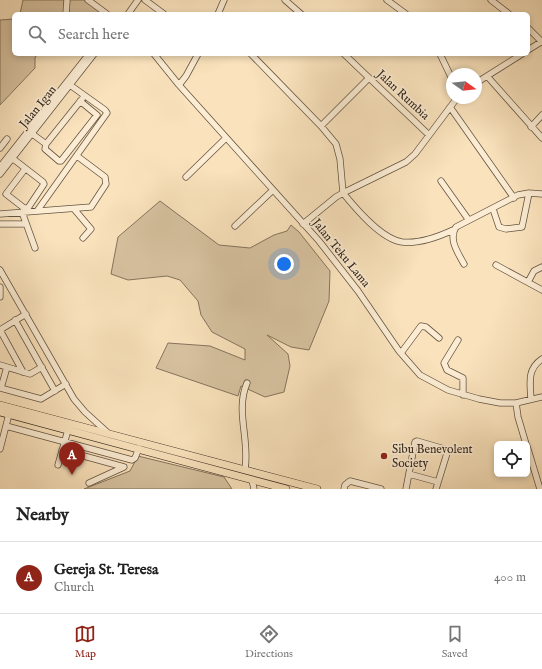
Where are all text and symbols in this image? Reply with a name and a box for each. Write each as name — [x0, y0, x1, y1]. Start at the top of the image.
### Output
search box — [12, 12, 530, 56]
icon: search — [26, 23, 48, 45]
text: Search here — [58, 25, 129, 44]
street label: Jalan Rumbia — [371, 65, 433, 124]
north arrow — [446, 68, 482, 104]
street label: Jalan Igan — [15, 82, 61, 134]
street label: Jalan Teku Lama — [307, 214, 374, 292]
your location — [274, 254, 294, 274]
map controls — [494, 441, 530, 477]
button: locate — [494, 441, 530, 477]
pin: A — [59, 442, 85, 475]
place label: Sibu Benevolent Society — [392, 442, 473, 471]
marker: Sibu Benevolent Society — [379, 451, 389, 461]
text: Nearby — [16, 505, 69, 526]
text: Gereja St. Teresa — [54, 560, 159, 579]
text: A — [25, 569, 33, 586]
text: 400 m — [494, 569, 526, 586]
text: Church — [54, 579, 94, 596]
tab: Map — [74, 623, 96, 661]
tab: Directions — [245, 623, 293, 661]
tab: Saved — [442, 623, 468, 661]

